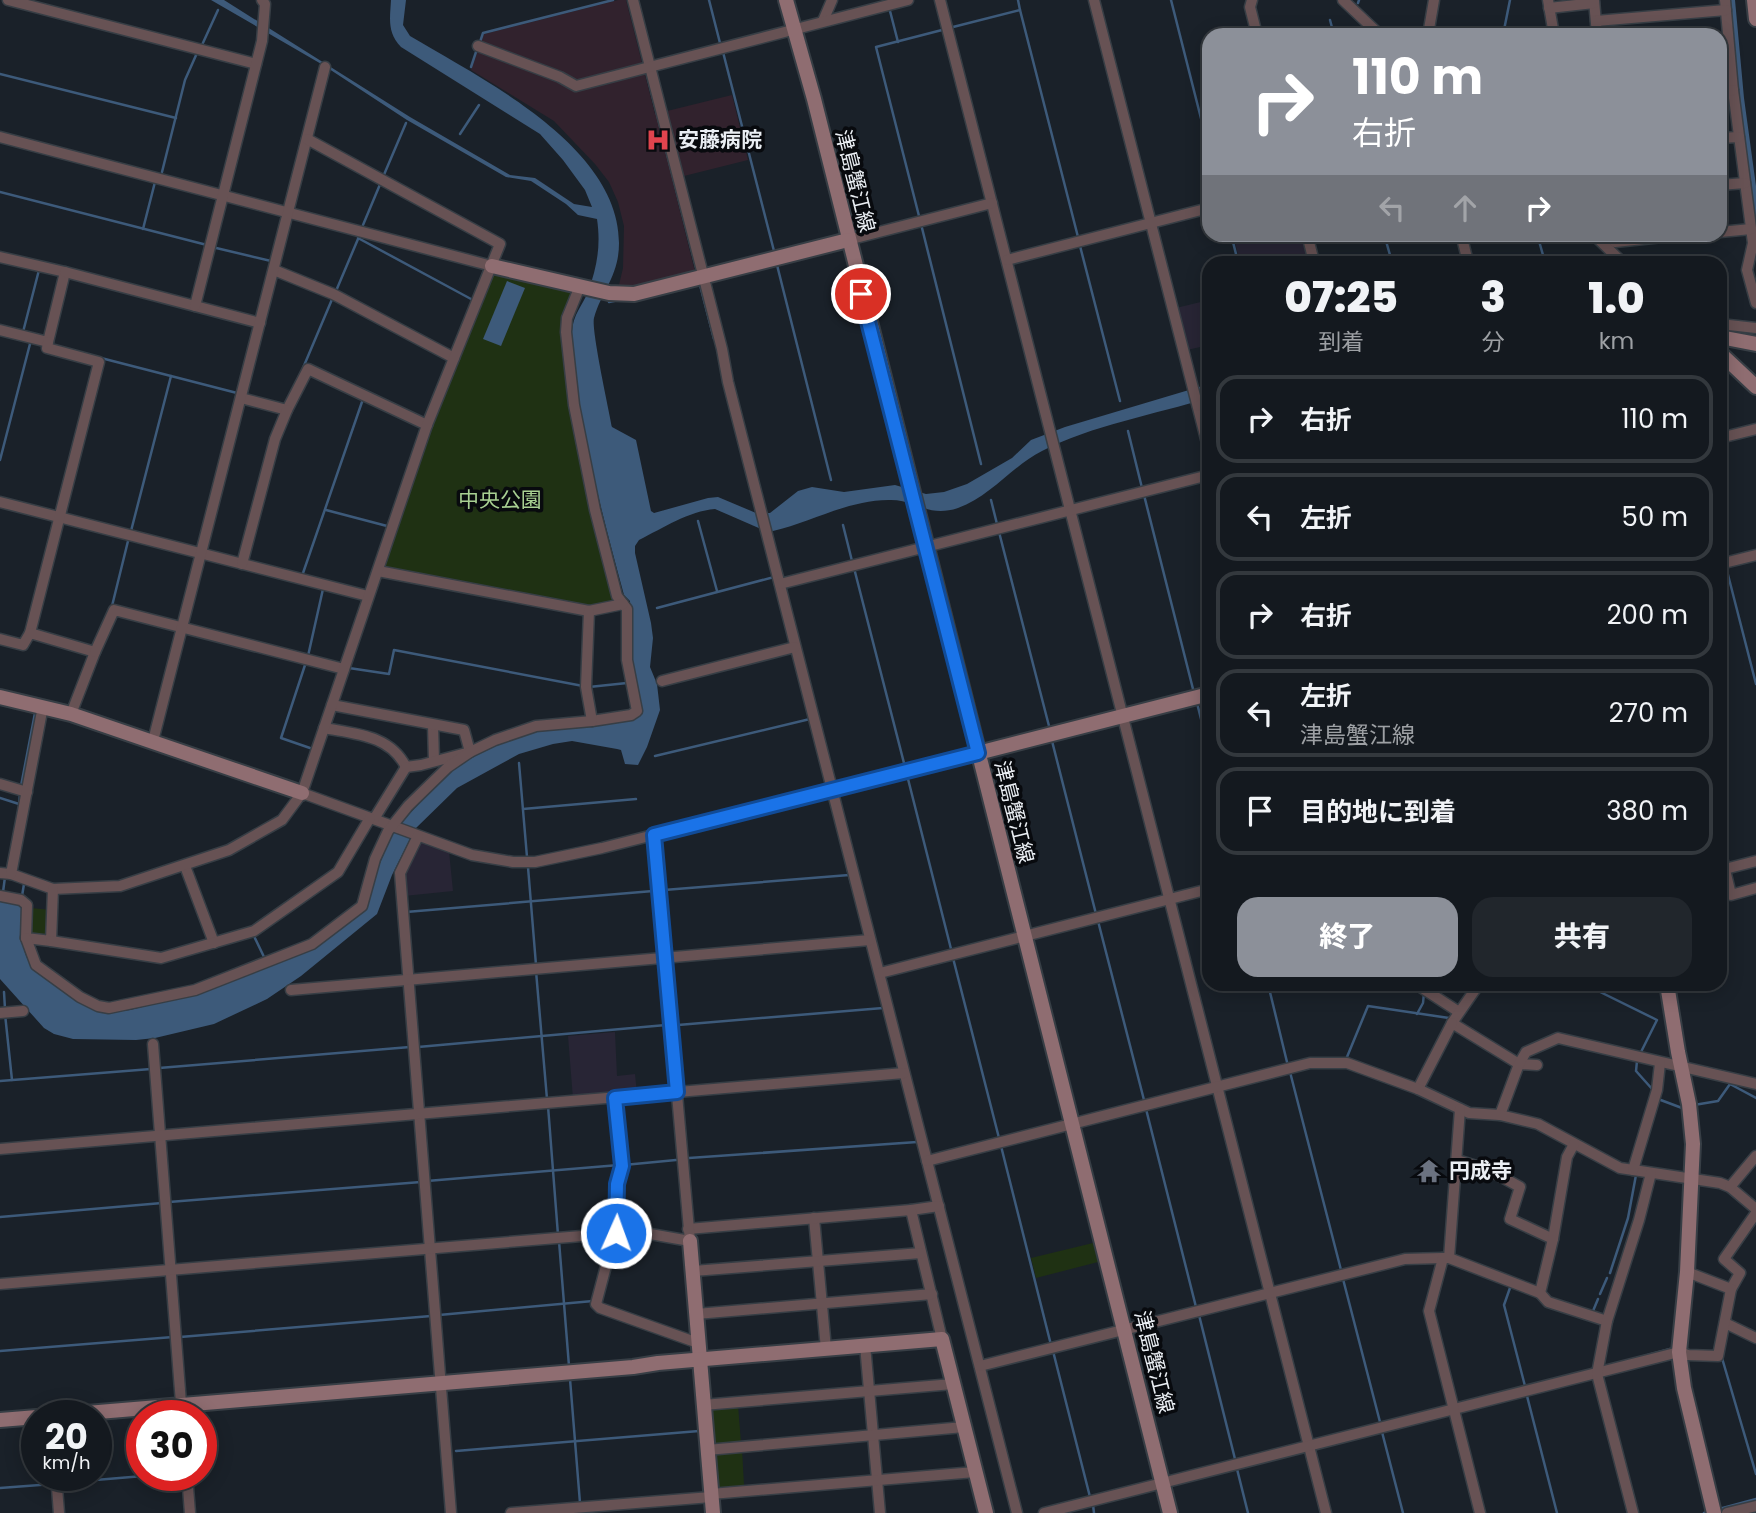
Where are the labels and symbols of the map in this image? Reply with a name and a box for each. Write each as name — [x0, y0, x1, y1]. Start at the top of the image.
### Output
place label: 安藤病院 — [678, 125, 762, 154]
hospital icon: 安藤病院 — [644, 126, 672, 154]
street label: 津島蟹江線 — [829, 126, 882, 235]
pin — [831, 264, 891, 324]
park label: 中央公園 — [458, 485, 542, 514]
street label: 津島蟹江線 — [988, 757, 1041, 866]
place label: 円成寺 — [1449, 1156, 1512, 1185]
temple icon: 円成寺 — [1415, 1157, 1443, 1185]
position arrow — [579, 1196, 653, 1270]
street label: 津島蟹江線 — [1128, 1307, 1181, 1416]
speed limit sign: 30 — [126, 1400, 217, 1491]

